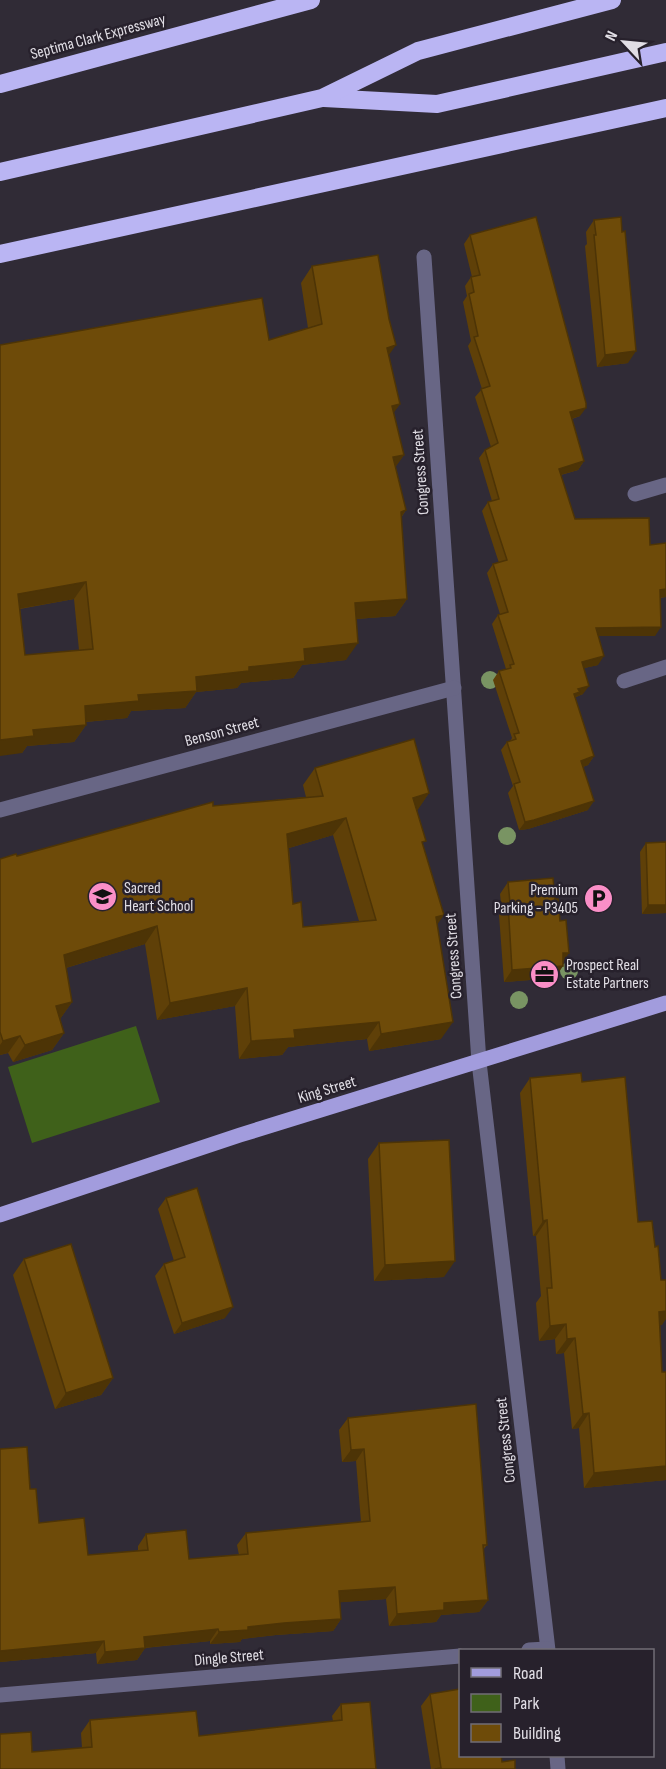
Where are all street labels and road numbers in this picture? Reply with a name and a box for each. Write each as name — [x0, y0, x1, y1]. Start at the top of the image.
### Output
street label: Septima Clark Expressway — [28, 10, 168, 64]
street label: Congress Street — [409, 428, 433, 515]
street label: Benson Street — [183, 713, 261, 751]
street label: Congress Street — [442, 912, 466, 999]
street label: King Street — [296, 1072, 358, 1108]
street label: Congress Street — [492, 1396, 520, 1484]
street label: Dingle Street — [193, 1645, 265, 1671]

